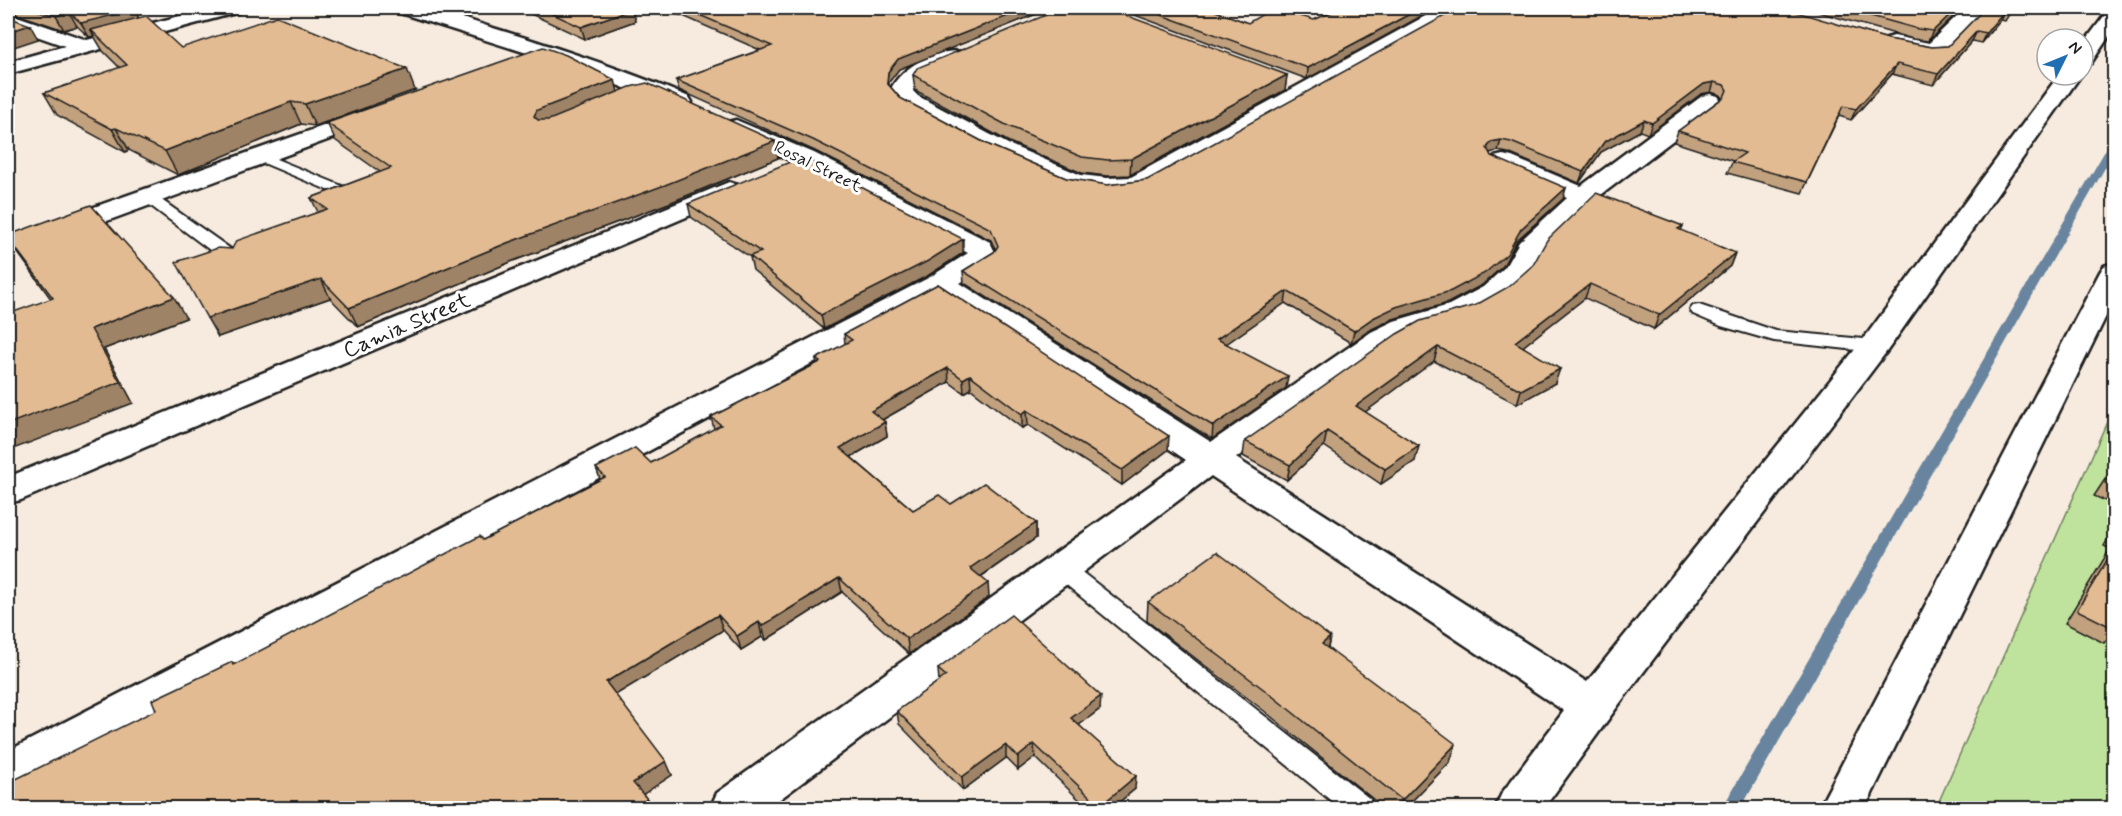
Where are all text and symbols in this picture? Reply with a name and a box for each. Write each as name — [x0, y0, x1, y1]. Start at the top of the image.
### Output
north arrow — [2035, 27, 2095, 87]
text: N — [2064, 37, 2086, 59]
street label: Rosal Street — [770, 135, 866, 199]
street label: Camia Street — [339, 287, 475, 365]

